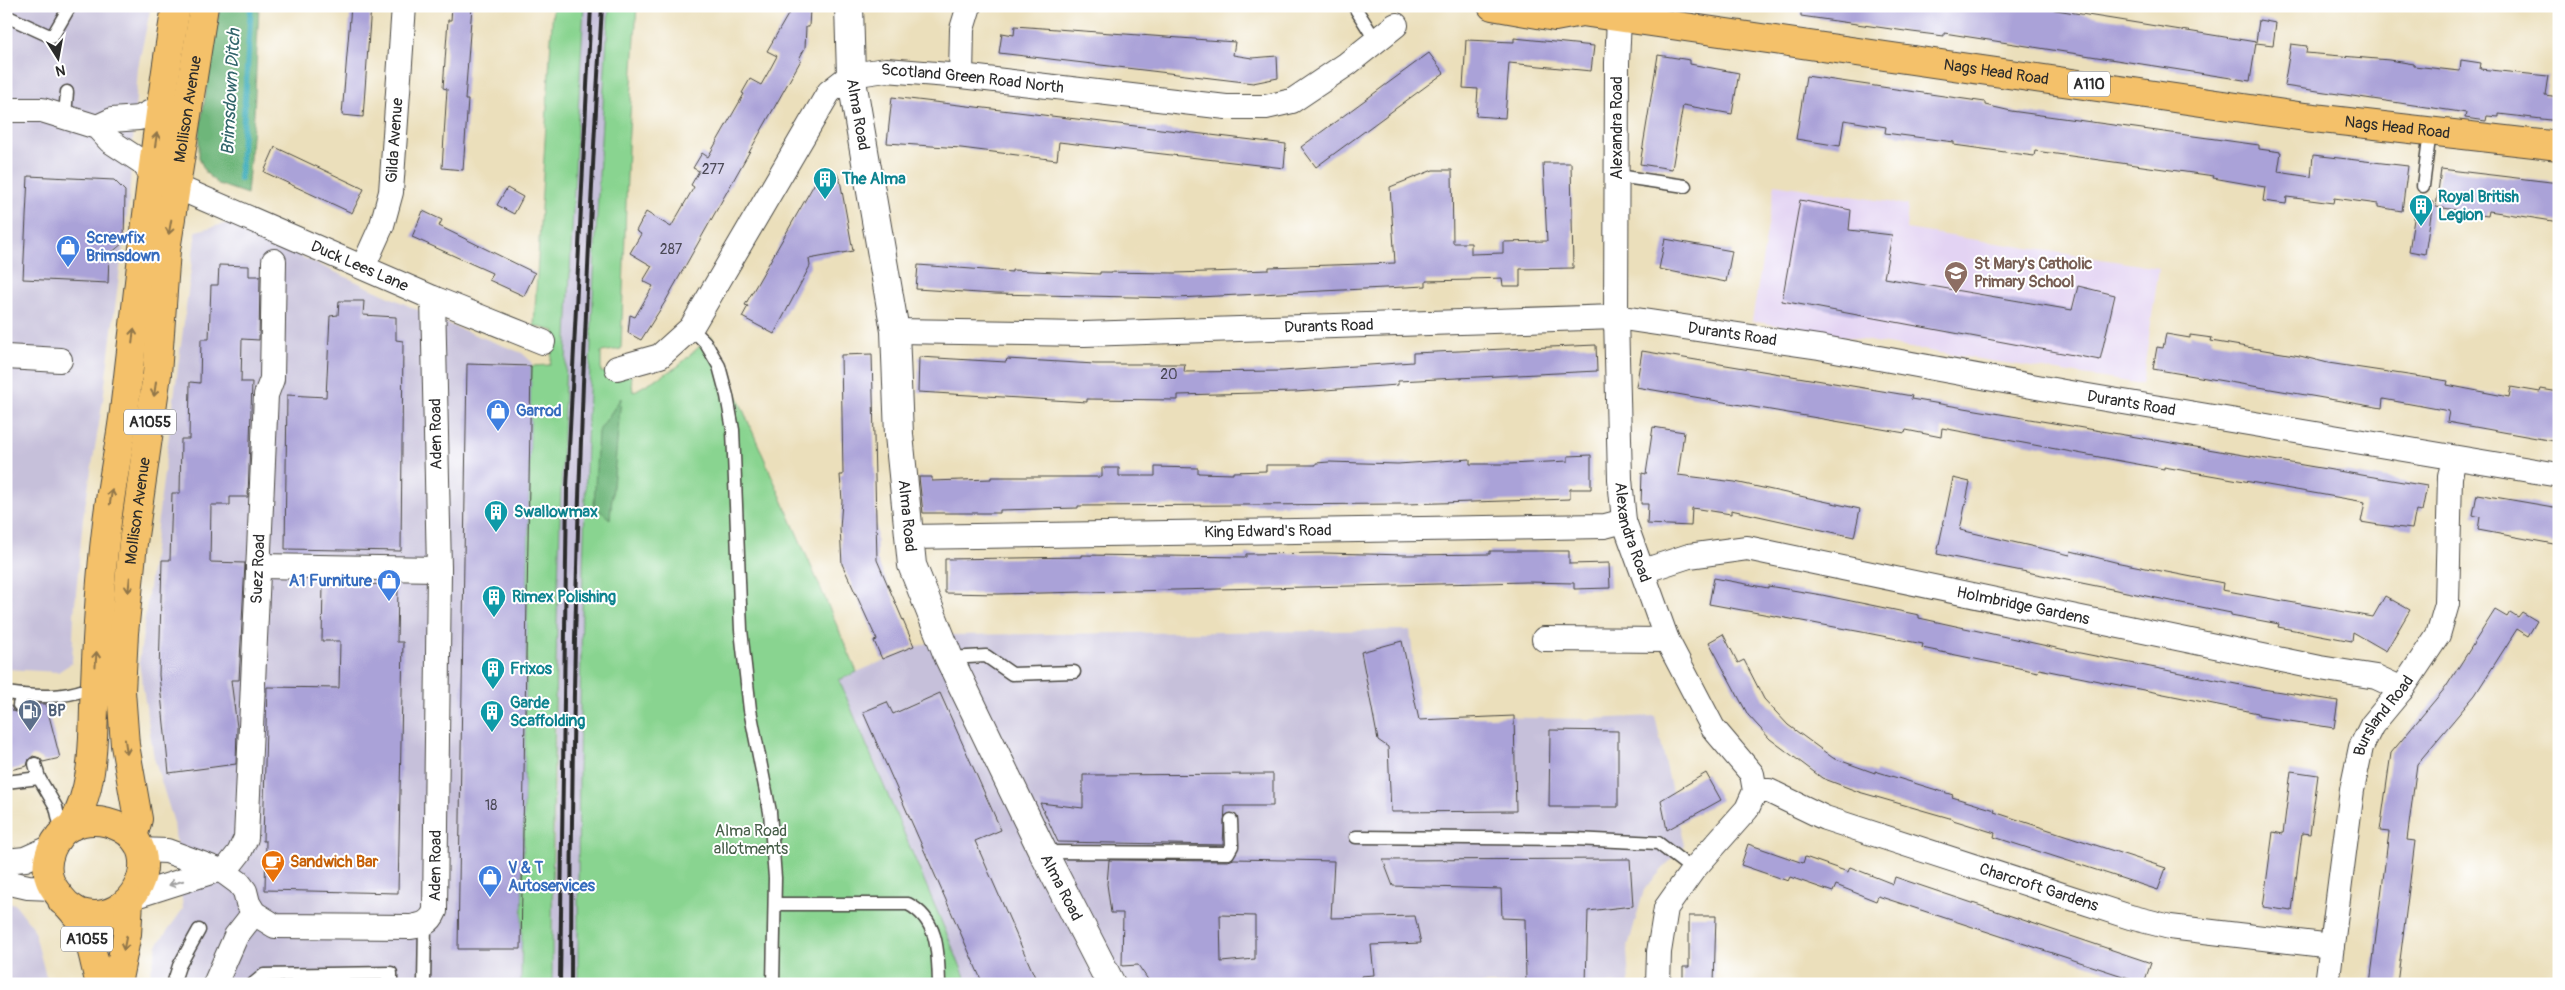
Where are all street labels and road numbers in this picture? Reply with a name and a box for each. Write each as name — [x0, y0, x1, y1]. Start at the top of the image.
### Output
street label: Mollison Avenue — [170, 54, 206, 164]
street label: Nags Head Road — [1942, 55, 2050, 90]
street label: Scotland Green Road North — [880, 59, 1065, 98]
road number: A110 — [2068, 72, 2110, 96]
street label: Alexandra Road — [1607, 76, 1627, 180]
street label: Alma Road — [842, 77, 874, 152]
street label: Gilda Avenue — [382, 97, 408, 184]
street label: Nags Head Road — [2343, 112, 2451, 144]
street label: Duck Lees Lane — [308, 236, 412, 296]
street label: Durants Road — [1284, 315, 1374, 338]
street label: Durants Road — [1687, 318, 1778, 351]
street label: Durants Road — [2086, 386, 2177, 421]
street label: Aden Road — [425, 398, 447, 470]
road number: A1055 — [124, 410, 176, 434]
street label: Mollison Avenue — [121, 456, 155, 565]
street label: Alma Road — [894, 479, 921, 553]
street label: Alexandra Road — [1610, 481, 1655, 585]
street label: King Edward's Road — [1204, 520, 1332, 542]
street label: Suez Road — [247, 533, 270, 605]
street label: Holmbridge Gardens — [1955, 582, 2091, 629]
street label: Bursland Road — [2349, 672, 2418, 758]
street label: Aden Road — [425, 830, 446, 902]
street label: Alma Road — [1036, 851, 1087, 924]
street label: Charcroft Gardens — [1977, 859, 2101, 916]
road number: A1055 — [61, 926, 113, 952]

